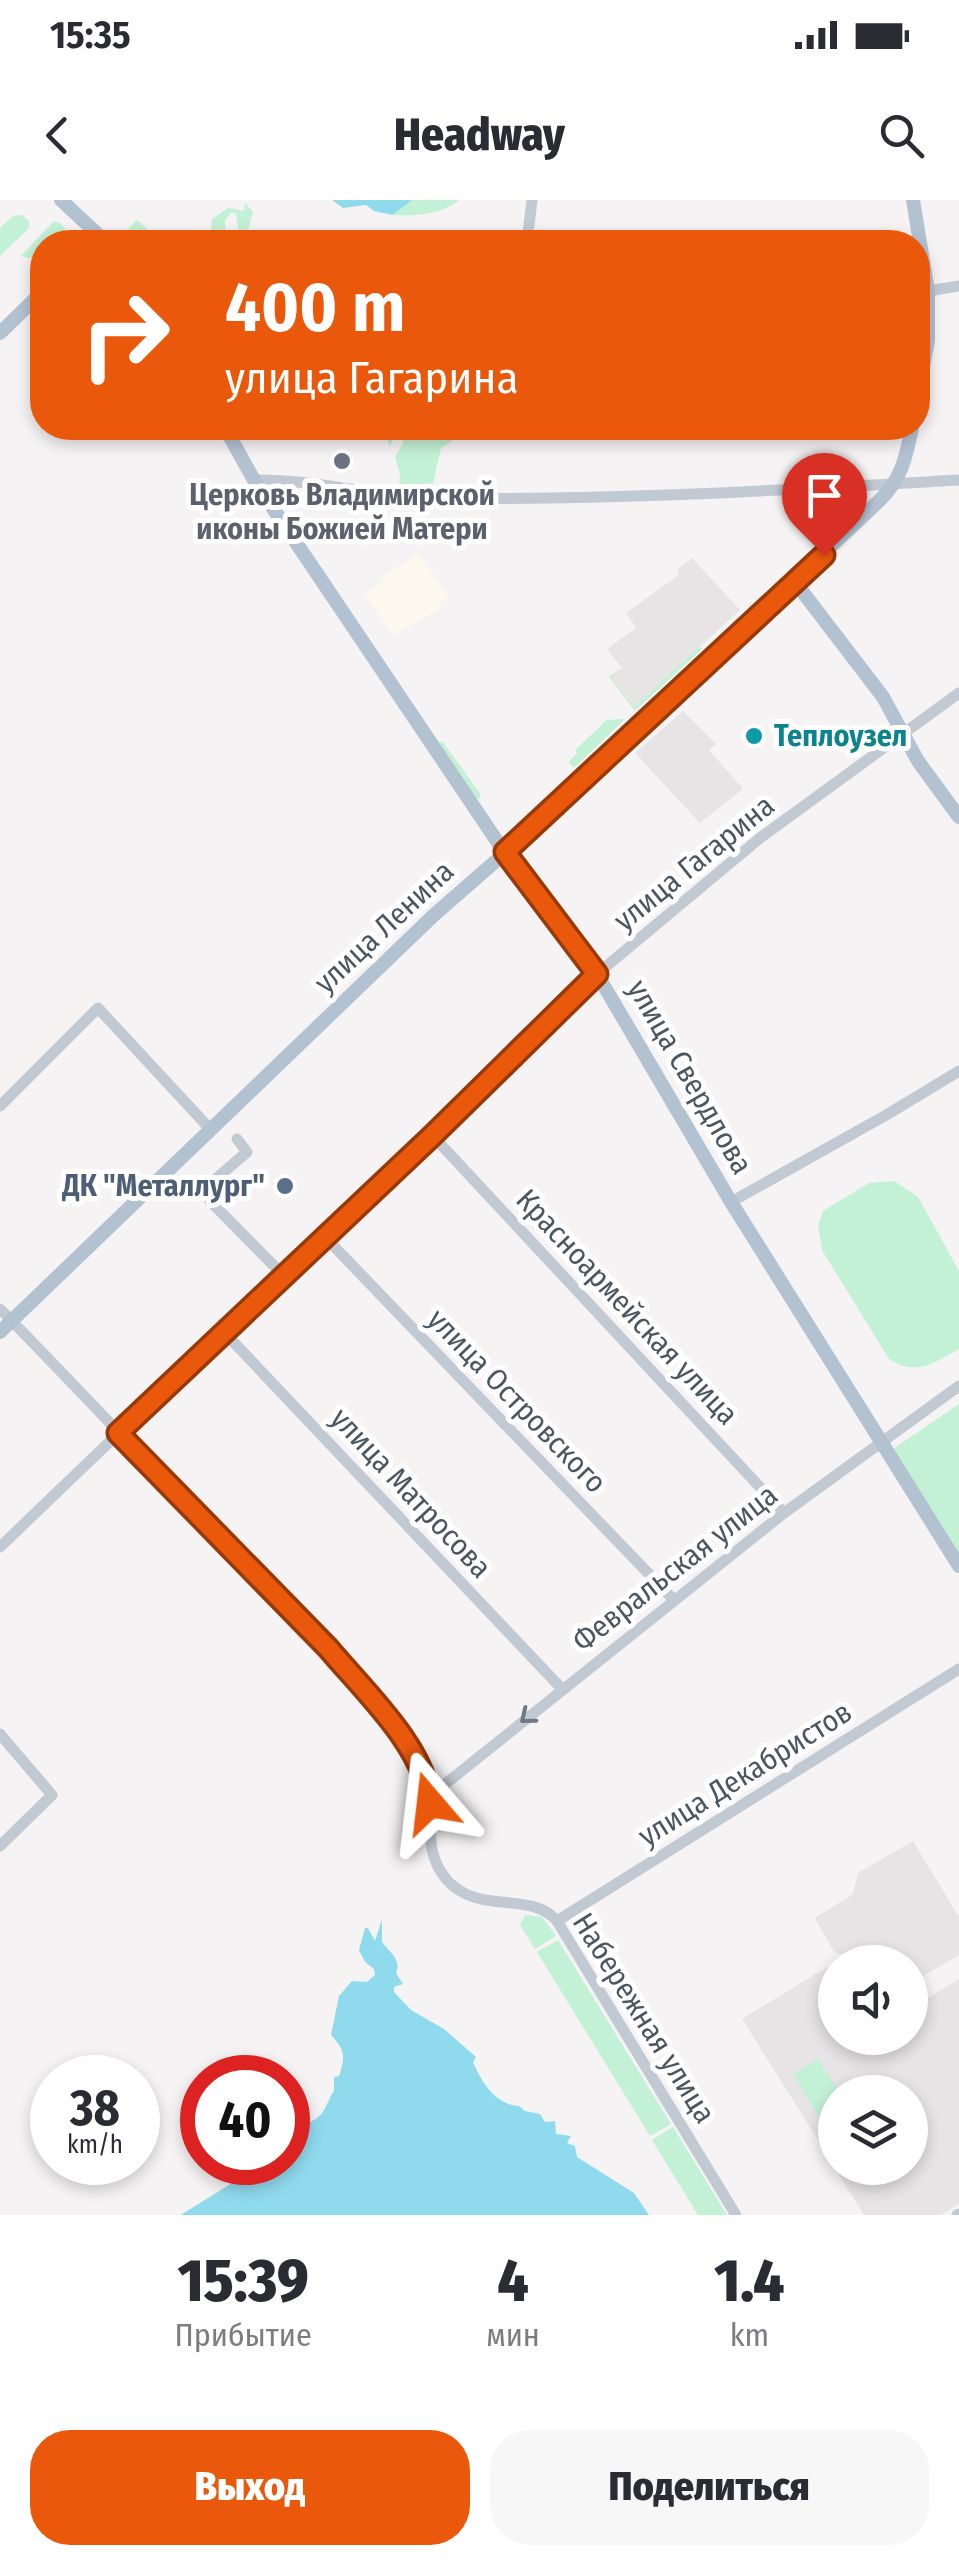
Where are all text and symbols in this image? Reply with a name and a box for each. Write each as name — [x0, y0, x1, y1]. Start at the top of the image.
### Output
text: 15:35 — [50, 12, 131, 58]
icon: back — [30, 108, 85, 163]
text: Headway — [394, 108, 565, 162]
icon: search — [874, 108, 929, 163]
text: 400 m — [225, 266, 405, 350]
icon: right — [60, 270, 190, 400]
text: улица Гагарина — [225, 351, 519, 405]
marker: Церковь Владимирской иконы Божией Матери — [331, 450, 353, 472]
pin — [782, 453, 867, 556]
icon: arrive — [797, 468, 852, 523]
place label: Церковь Владимирской иконы Божией Матери — [189, 477, 495, 547]
place label: Теплоузел — [774, 718, 907, 754]
marker: Теплоузел — [743, 725, 765, 747]
street label: улица Гагарина — [607, 787, 781, 939]
street label: улица Ленина — [307, 853, 461, 1001]
street label: улица Свердлова — [620, 973, 760, 1181]
place label: ДК "Металлург" — [61, 1168, 265, 1204]
marker: ДК "Металлург" — [274, 1175, 296, 1197]
street label: Красноармейская улица — [509, 1182, 745, 1432]
street label: улица Островского — [420, 1302, 614, 1500]
street label: улица Матросова — [323, 1401, 499, 1585]
street label: Февральская улица — [565, 1477, 785, 1659]
street label: улица Декабристов — [632, 1694, 858, 1854]
one-way arrow — [520, 1705, 538, 1723]
position arrow — [378, 1751, 482, 1855]
street label: Набережная улица — [565, 1906, 723, 2130]
map controls — [818, 1945, 928, 2185]
button: sound — [818, 1945, 928, 2055]
speed limit sign: 40 — [180, 2055, 310, 2185]
button: layers — [818, 2075, 928, 2185]
text: 38 — [70, 2078, 120, 2138]
text: km/h — [67, 2130, 123, 2160]
text: 15:39 — [178, 2245, 309, 2317]
text: 4 — [497, 2245, 529, 2317]
text: 1.4 — [714, 2245, 785, 2317]
text: Прибытие — [174, 2316, 312, 2354]
text: мин — [486, 2316, 540, 2354]
text: km — [730, 2316, 769, 2354]
button: Выход — [30, 2430, 470, 2545]
button: Поделиться — [490, 2430, 929, 2545]

